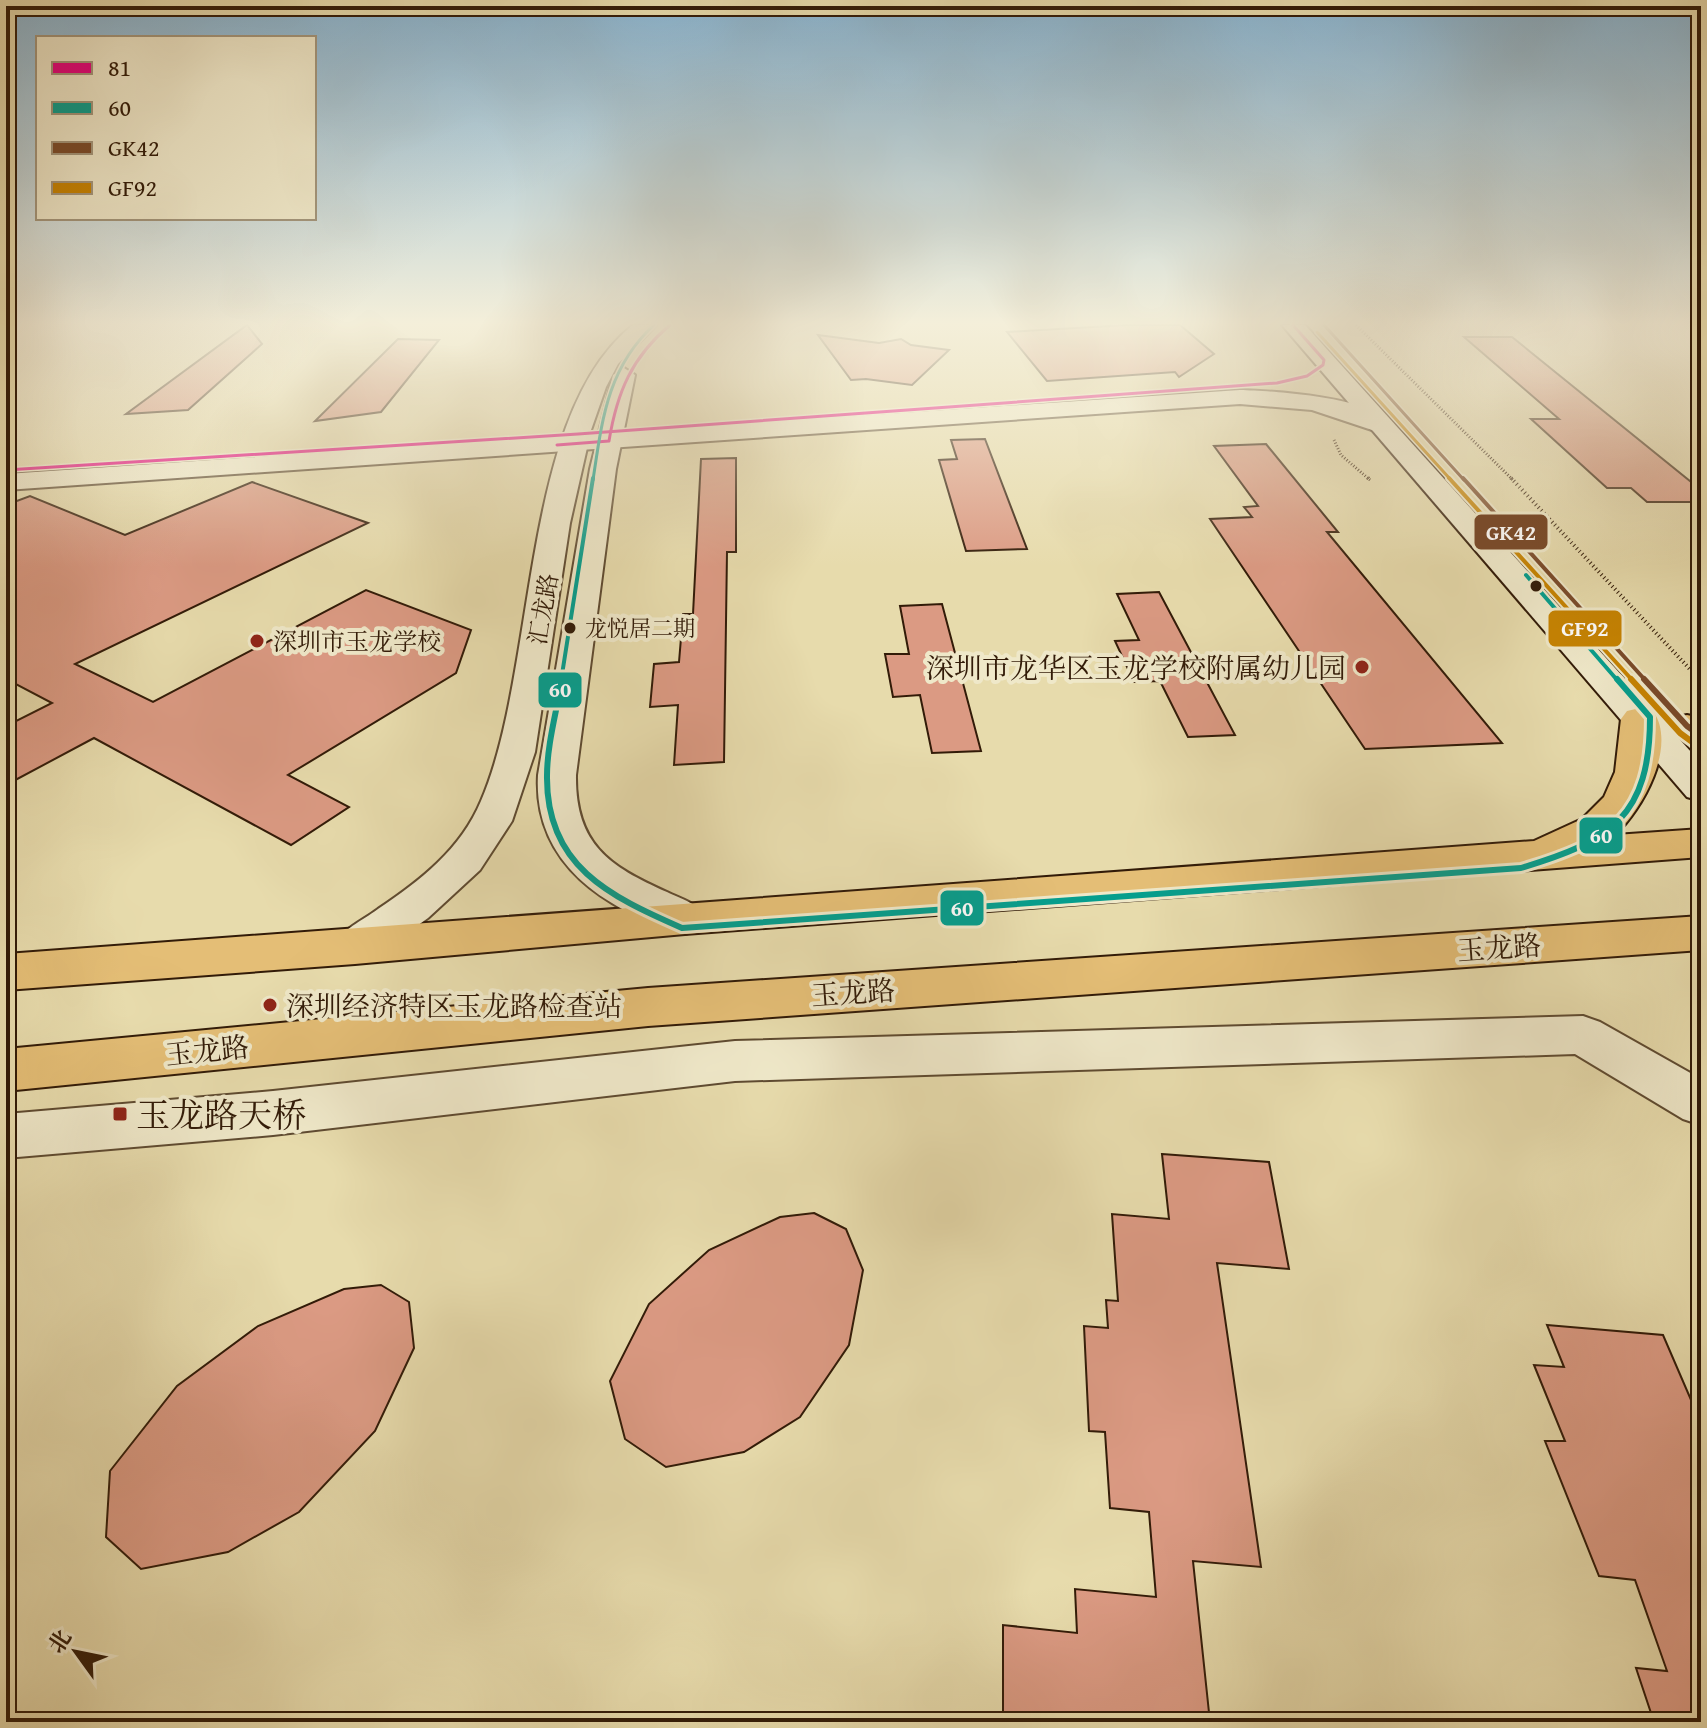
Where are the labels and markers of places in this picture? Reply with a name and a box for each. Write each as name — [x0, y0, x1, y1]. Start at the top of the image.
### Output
unlabelled marker — [1528, 578, 1544, 594]
place label: 龙悦居二期 — [585, 612, 695, 644]
marker: 龙悦居二期 — [562, 620, 578, 636]
place label: 深圳市玉龙学校 — [273, 624, 441, 659]
marker: 深圳市玉龙学校 — [248, 632, 266, 650]
place label: 深圳市龙华区玉龙学校附属幼儿园 — [926, 647, 1346, 688]
marker: 深圳市龙华区玉龙学校附属幼儿园 — [1353, 658, 1371, 676]
place label: 深圳经济特区玉龙路检查站 — [286, 985, 622, 1026]
marker: 深圳经济特区玉龙路检查站 — [261, 996, 279, 1014]
place label: 玉龙路天桥 — [136, 1090, 306, 1139]
marker: 玉龙路天桥 — [111, 1105, 129, 1123]

